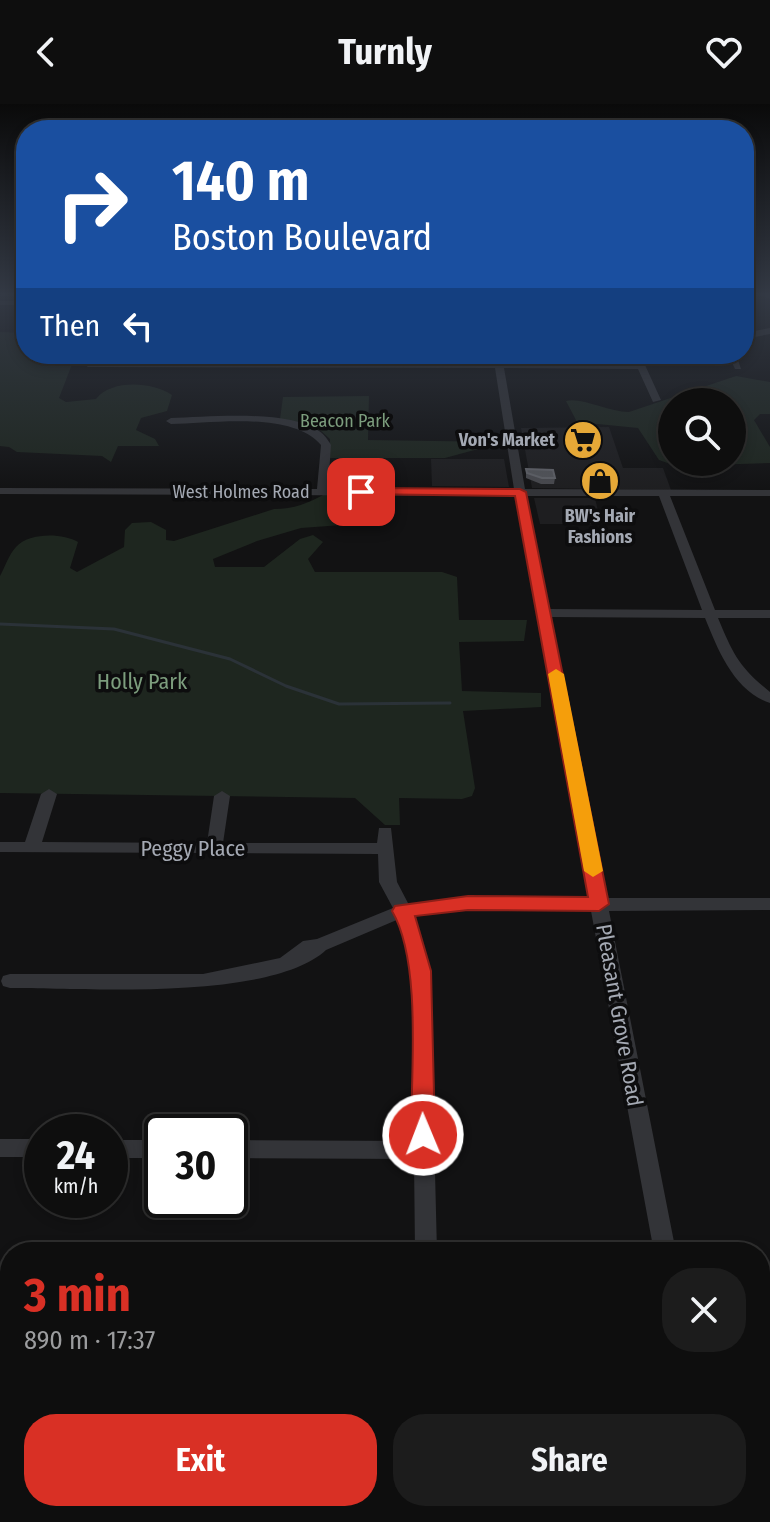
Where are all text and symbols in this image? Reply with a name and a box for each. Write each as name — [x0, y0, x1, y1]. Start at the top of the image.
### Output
icon: back — [24, 30, 68, 74]
text: Turnly — [338, 30, 432, 74]
icon: heart — [702, 30, 746, 74]
text: 140 m — [172, 148, 309, 215]
icon: right — [40, 152, 144, 256]
text: Boston Boulevard — [172, 216, 432, 260]
icon: left — [116, 304, 160, 348]
text: Then — [40, 308, 100, 344]
map controls — [658, 388, 746, 476]
button: search — [658, 388, 746, 476]
park label: Beacon Park — [300, 410, 391, 432]
supermarket icon: Von's Market — [562, 419, 604, 461]
place label: Von's Market — [458, 429, 556, 451]
pin — [327, 458, 395, 526]
shop icon: BW's Hair Fashions — [579, 460, 621, 502]
icon: arrive — [339, 470, 383, 514]
street label: West Holmes Road — [172, 481, 310, 503]
place label: BW's Hair Fashions — [565, 505, 636, 548]
park label: Holly Park — [97, 668, 188, 695]
street label: Peggy Place — [140, 835, 246, 862]
street label: Pleasant Grove Road — [590, 922, 649, 1108]
position arrow — [381, 1093, 465, 1177]
speed limit sign: 30 — [144, 1114, 248, 1218]
text: 24 — [57, 1132, 95, 1180]
text: km/h — [54, 1174, 98, 1198]
text: 3 min — [24, 1266, 131, 1324]
button: close — [662, 1268, 746, 1352]
text: 890 m · 17:37 — [24, 1325, 155, 1356]
button: Exit — [24, 1414, 377, 1506]
button: Share — [393, 1414, 746, 1506]

